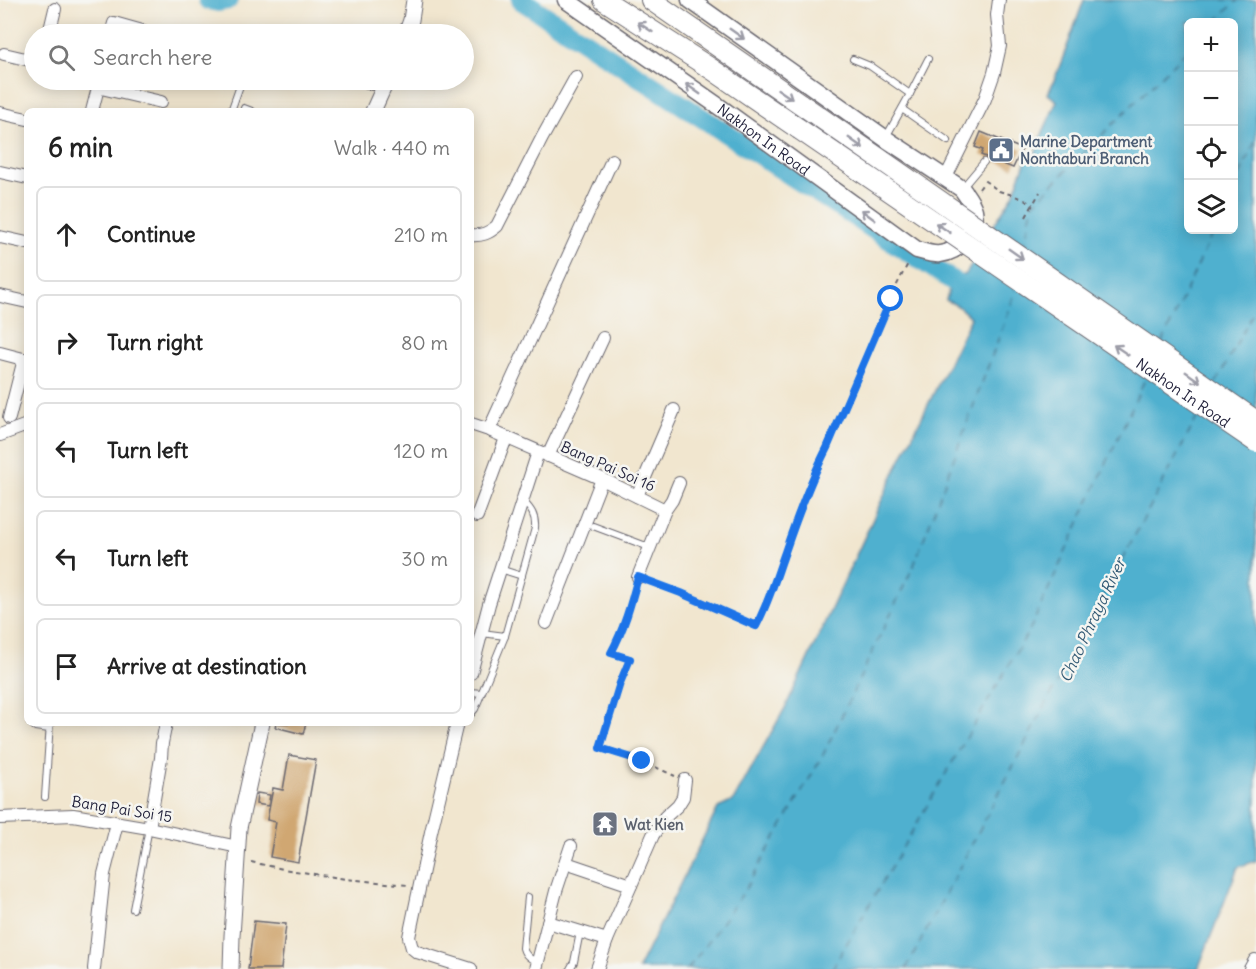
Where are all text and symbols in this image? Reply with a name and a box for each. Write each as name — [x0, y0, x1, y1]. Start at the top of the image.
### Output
map controls — [1184, 18, 1238, 234]
button: + — [1184, 18, 1238, 72]
one-way arrow — [637, 21, 654, 34]
search box — [24, 24, 474, 90]
one-way arrow — [729, 28, 745, 40]
icon: search — [45, 41, 78, 74]
text: Search here — [93, 43, 212, 71]
button: − — [1184, 72, 1238, 126]
one-way arrow — [686, 83, 702, 95]
one-way arrow — [777, 88, 793, 100]
street label: Nakhon In Road — [714, 99, 814, 179]
button: locate — [1184, 126, 1238, 180]
text: 6 min — [48, 131, 113, 164]
place label: Marine Department Nonthaburi Branch — [1020, 132, 1153, 168]
text: Walk · 440 m — [334, 135, 450, 160]
public building icon: Marine Department Nonthaburi Branch — [986, 135, 1016, 165]
one-way arrow — [847, 137, 863, 149]
button: layers — [1184, 180, 1238, 234]
one-way arrow — [861, 209, 877, 221]
icon: ahead — [50, 218, 83, 251]
text: Continue — [107, 220, 196, 248]
text: 210 m — [394, 222, 448, 247]
one-way arrow — [935, 222, 952, 234]
one-way arrow — [1007, 248, 1023, 260]
route start — [877, 285, 903, 311]
icon: right — [50, 326, 83, 359]
text: Turn right — [107, 328, 203, 356]
text: 80 m — [401, 330, 448, 355]
one-way arrow — [1114, 344, 1130, 356]
street label: Nakhon In Road — [1133, 353, 1234, 431]
one-way arrow — [1184, 371, 1201, 383]
icon: left — [50, 434, 83, 467]
text: Turn left — [107, 436, 188, 464]
street label: Bang Pai Soi 16 — [558, 437, 658, 495]
text: 120 m — [394, 438, 448, 463]
icon: left — [50, 542, 83, 575]
text: Turn left — [107, 544, 188, 572]
text: 30 m — [401, 546, 448, 571]
water label: Chao Phraya River — [1054, 553, 1131, 685]
icon: arrive — [50, 650, 83, 683]
text: Arrive at destination — [107, 652, 307, 680]
route end — [628, 747, 654, 773]
street label: Bang Pai Soi 15 — [70, 792, 174, 826]
temple icon: Wat Kien — [590, 809, 620, 839]
place label: Wat Kien — [624, 815, 684, 834]

